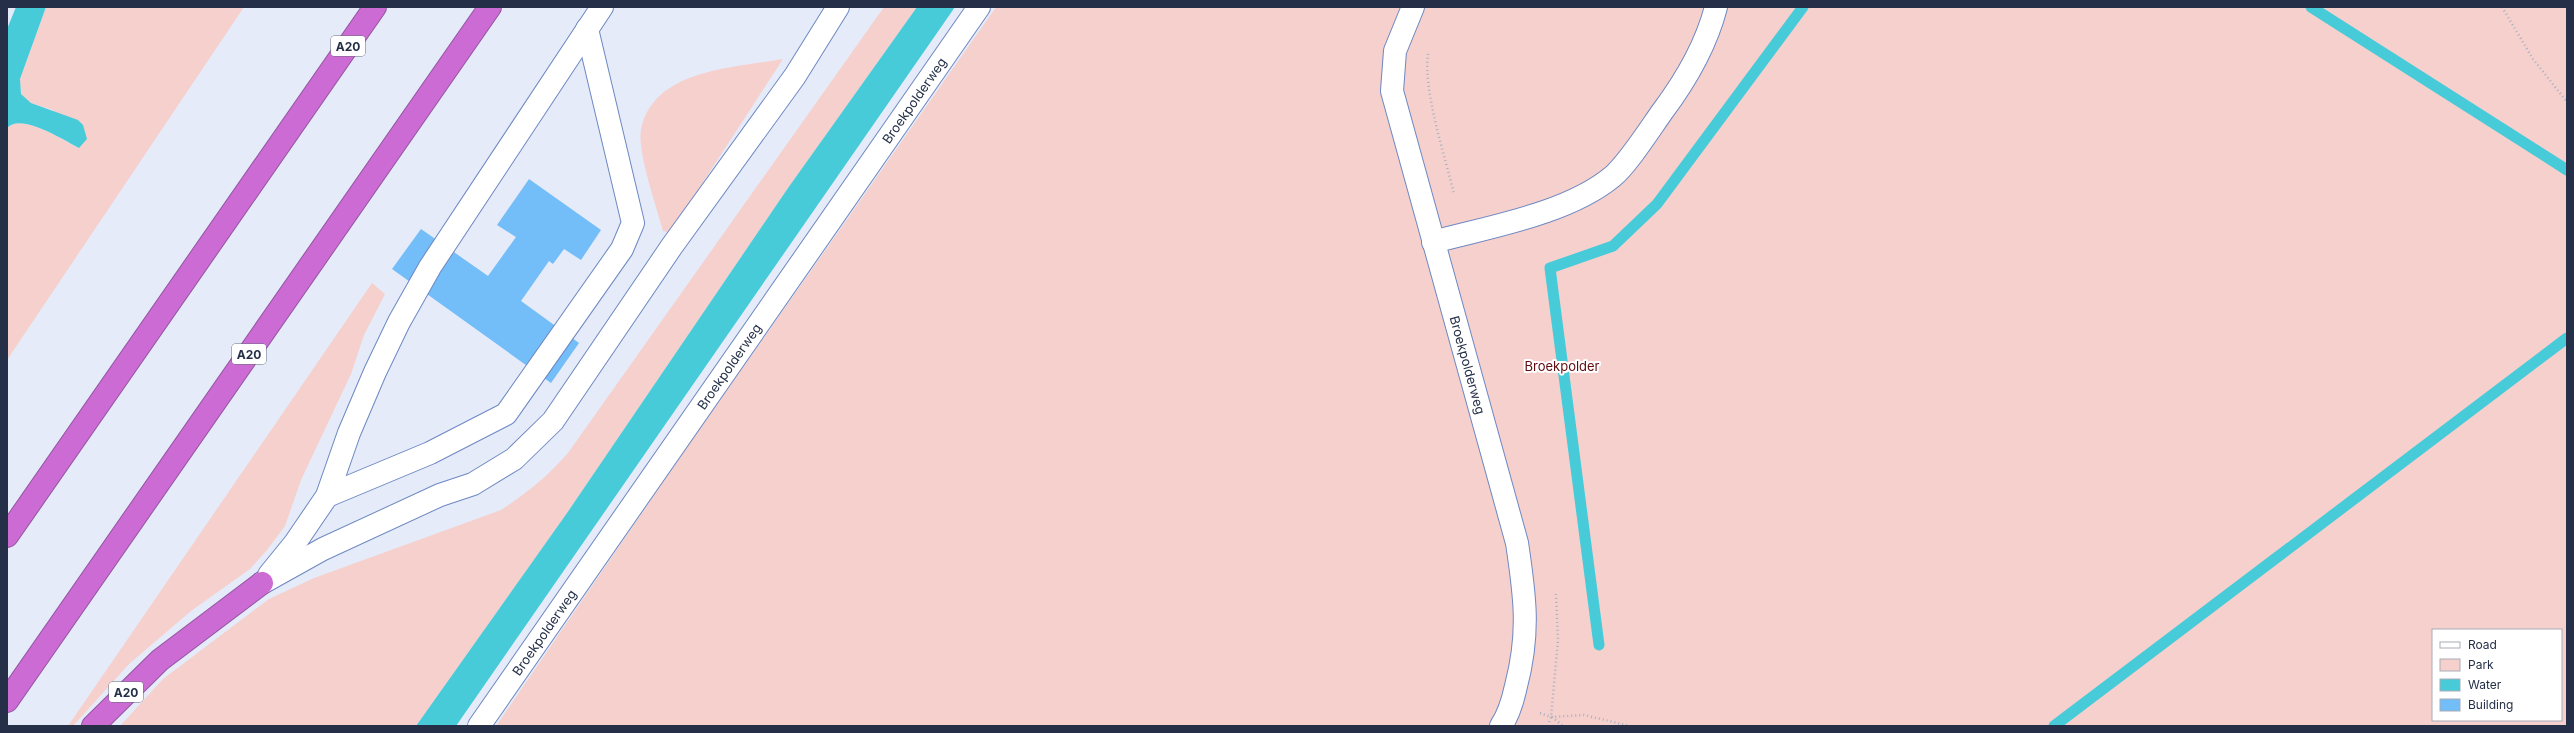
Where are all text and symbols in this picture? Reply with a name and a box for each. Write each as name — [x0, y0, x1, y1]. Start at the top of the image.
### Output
road number: A20 — [331, 36, 365, 56]
street label: Broekpolderweg — [879, 54, 950, 147]
street label: Broekpolderweg — [1447, 314, 1489, 416]
street label: Broekpolderweg — [694, 320, 765, 413]
road number: A20 — [232, 344, 266, 364]
park label: Broekpolder — [1524, 358, 1600, 374]
street label: Broekpolderweg — [509, 586, 580, 679]
legend — [2432, 629, 2562, 721]
text: Road — [2468, 637, 2497, 652]
text: Park — [2468, 657, 2494, 672]
text: Water — [2468, 677, 2502, 692]
road number: A20 — [109, 682, 143, 702]
text: Building — [2468, 697, 2513, 712]

